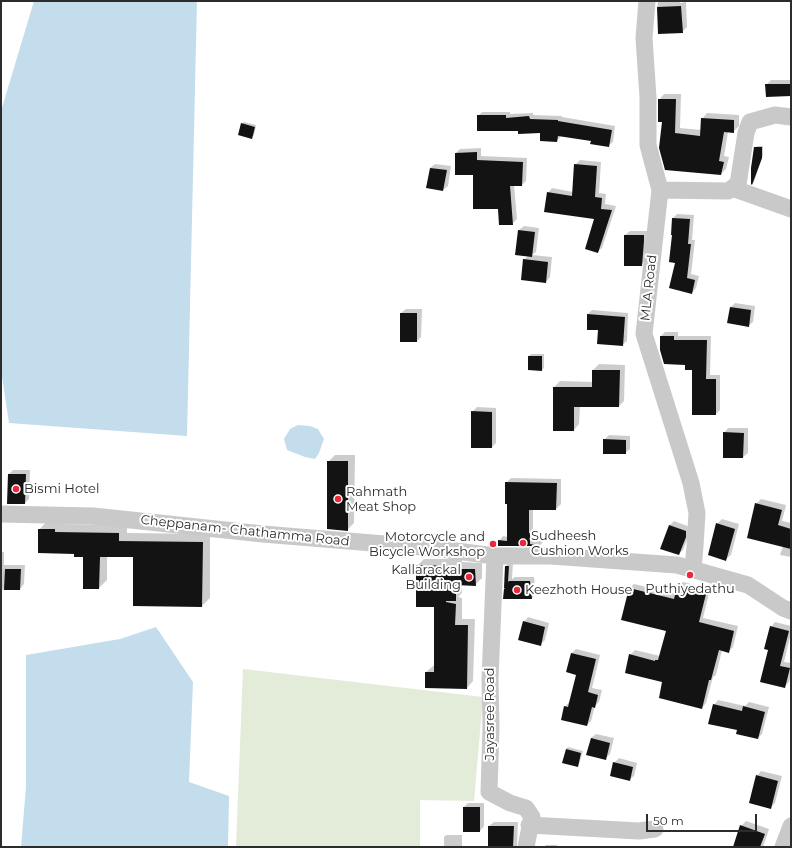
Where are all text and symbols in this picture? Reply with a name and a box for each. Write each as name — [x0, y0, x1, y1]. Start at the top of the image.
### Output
street label: MLA Road — [638, 254, 660, 322]
place label: Bismi Hotel — [24, 481, 99, 497]
marker: Bismi Hotel — [11, 484, 21, 494]
place label: Rahmath Meat Shop — [346, 484, 416, 515]
marker: Rahmath Meat Shop — [333, 494, 343, 504]
street label: Cheppanam- Chathamma Road — [140, 512, 350, 550]
place label: Sudheesh Cushion Works — [531, 528, 629, 559]
place label: Motorcycle and Bicycle Workshop — [369, 529, 485, 560]
marker: Sudheesh Cushion Works — [518, 538, 528, 548]
marker: Motorcycle and Bicycle Workshop — [488, 539, 498, 549]
place label: Kallarackal Building — [391, 562, 461, 593]
marker: Puthiyedathu — [685, 570, 695, 580]
marker: Kallarackal Building — [464, 572, 474, 582]
place label: Puthiyedathu — [645, 581, 735, 597]
place label: Keezhoth House — [525, 582, 632, 598]
marker: Keezhoth House — [512, 585, 522, 595]
street label: Jayasree Road — [482, 668, 498, 760]
scale bar — [648, 806, 759, 832]
text: 50 m — [653, 813, 684, 828]

